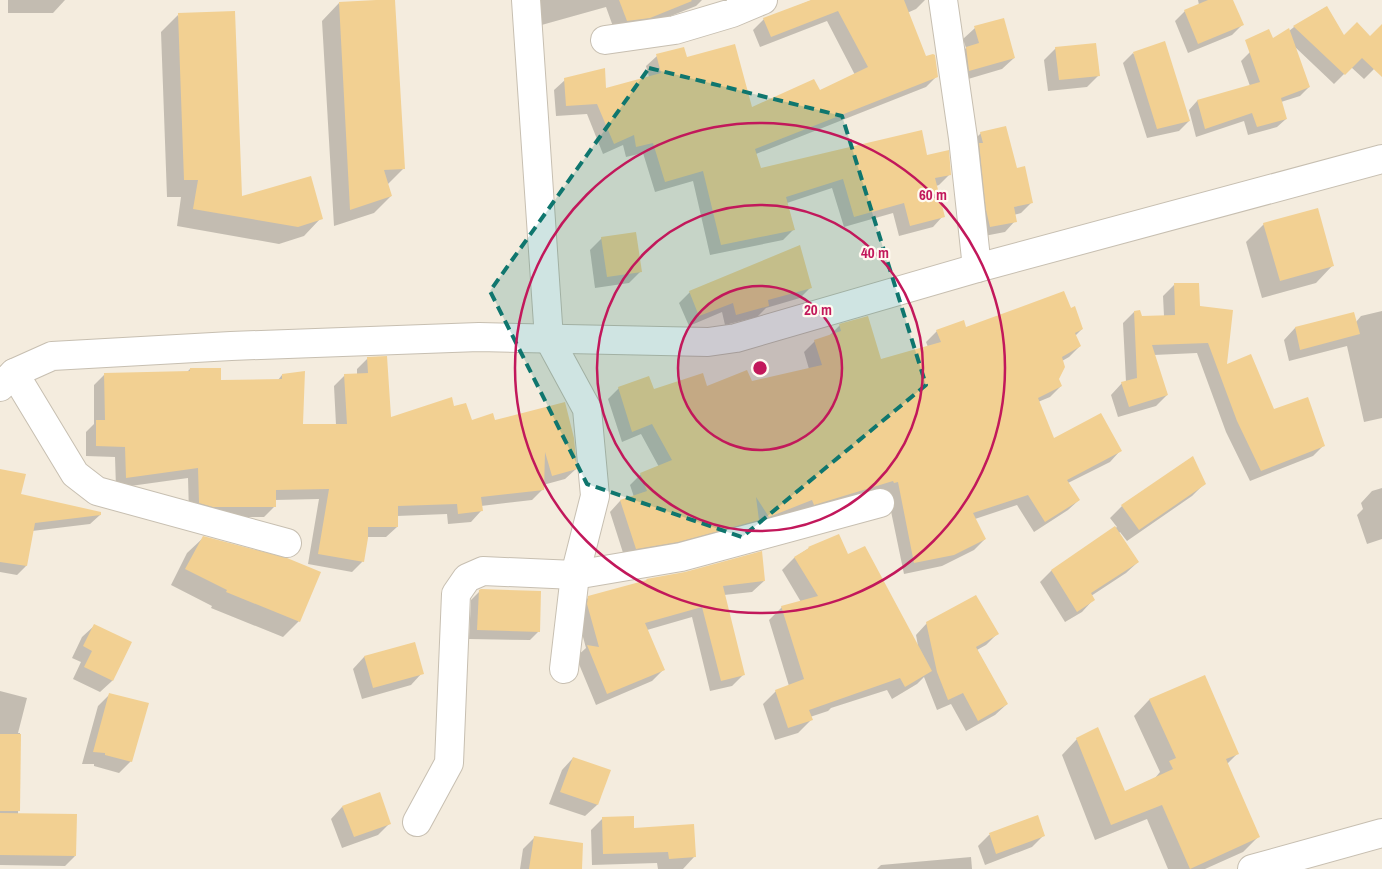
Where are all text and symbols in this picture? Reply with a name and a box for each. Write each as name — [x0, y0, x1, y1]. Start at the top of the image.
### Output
text: 60 m — [919, 184, 947, 205]
text: 40 m — [861, 242, 889, 263]
text: 20 m — [804, 299, 832, 320]
centre of rings — [751, 359, 769, 377]

